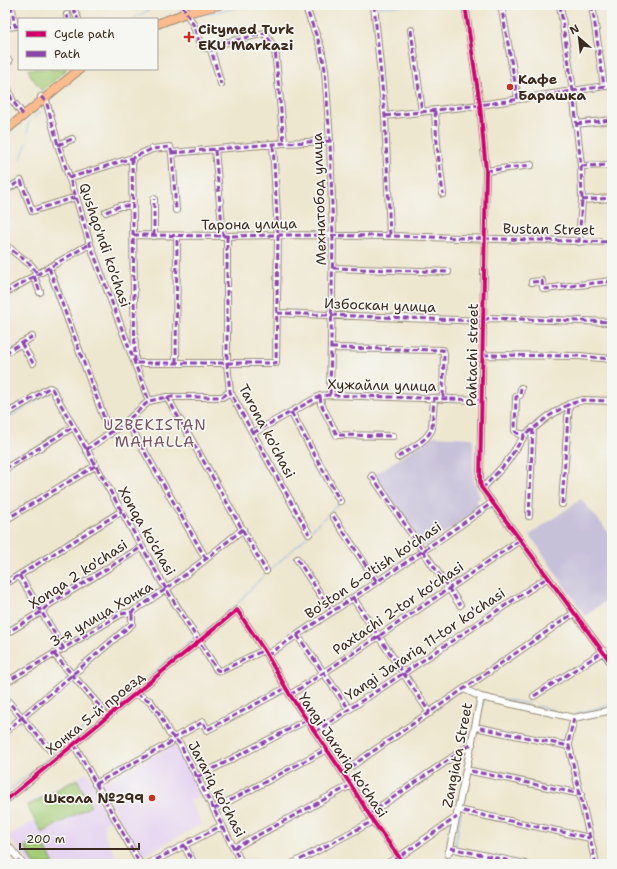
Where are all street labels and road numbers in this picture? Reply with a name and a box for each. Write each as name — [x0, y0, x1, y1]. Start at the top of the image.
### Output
street label: Мехнатобод улица — [308, 132, 330, 266]
street label: Qushqo'ndi ko'chasi — [75, 180, 135, 310]
street label: Тарона улица — [201, 214, 297, 234]
street label: Bustаn Street — [503, 219, 595, 239]
street label: Избоскан улица — [324, 294, 436, 316]
street label: Pahtachi street — [462, 303, 482, 407]
street label: Хужайли улица — [327, 375, 437, 395]
street label: Tarona ko'chasi — [235, 381, 299, 481]
street label: Xonqa ko'chasi — [114, 483, 180, 579]
street label: Bo'ston 6-o'tish ko'chasi — [301, 517, 445, 623]
street label: Xonqa 2 ko'chasi — [25, 535, 131, 613]
street label: Paxtachi 2-tor ko'chasi — [329, 557, 467, 659]
street label: 3-я улица Хонка — [46, 577, 156, 651]
street label: Yangi Jarariq 11-tor ko'chasi — [342, 584, 508, 704]
street label: Хонка 5-й проезд — [42, 668, 148, 758]
street label: Yangi Jarariq ko'chasi — [294, 689, 392, 821]
street label: Zangiata Street — [438, 701, 476, 809]
street label: Jarariq ko'chasi — [184, 738, 250, 840]

